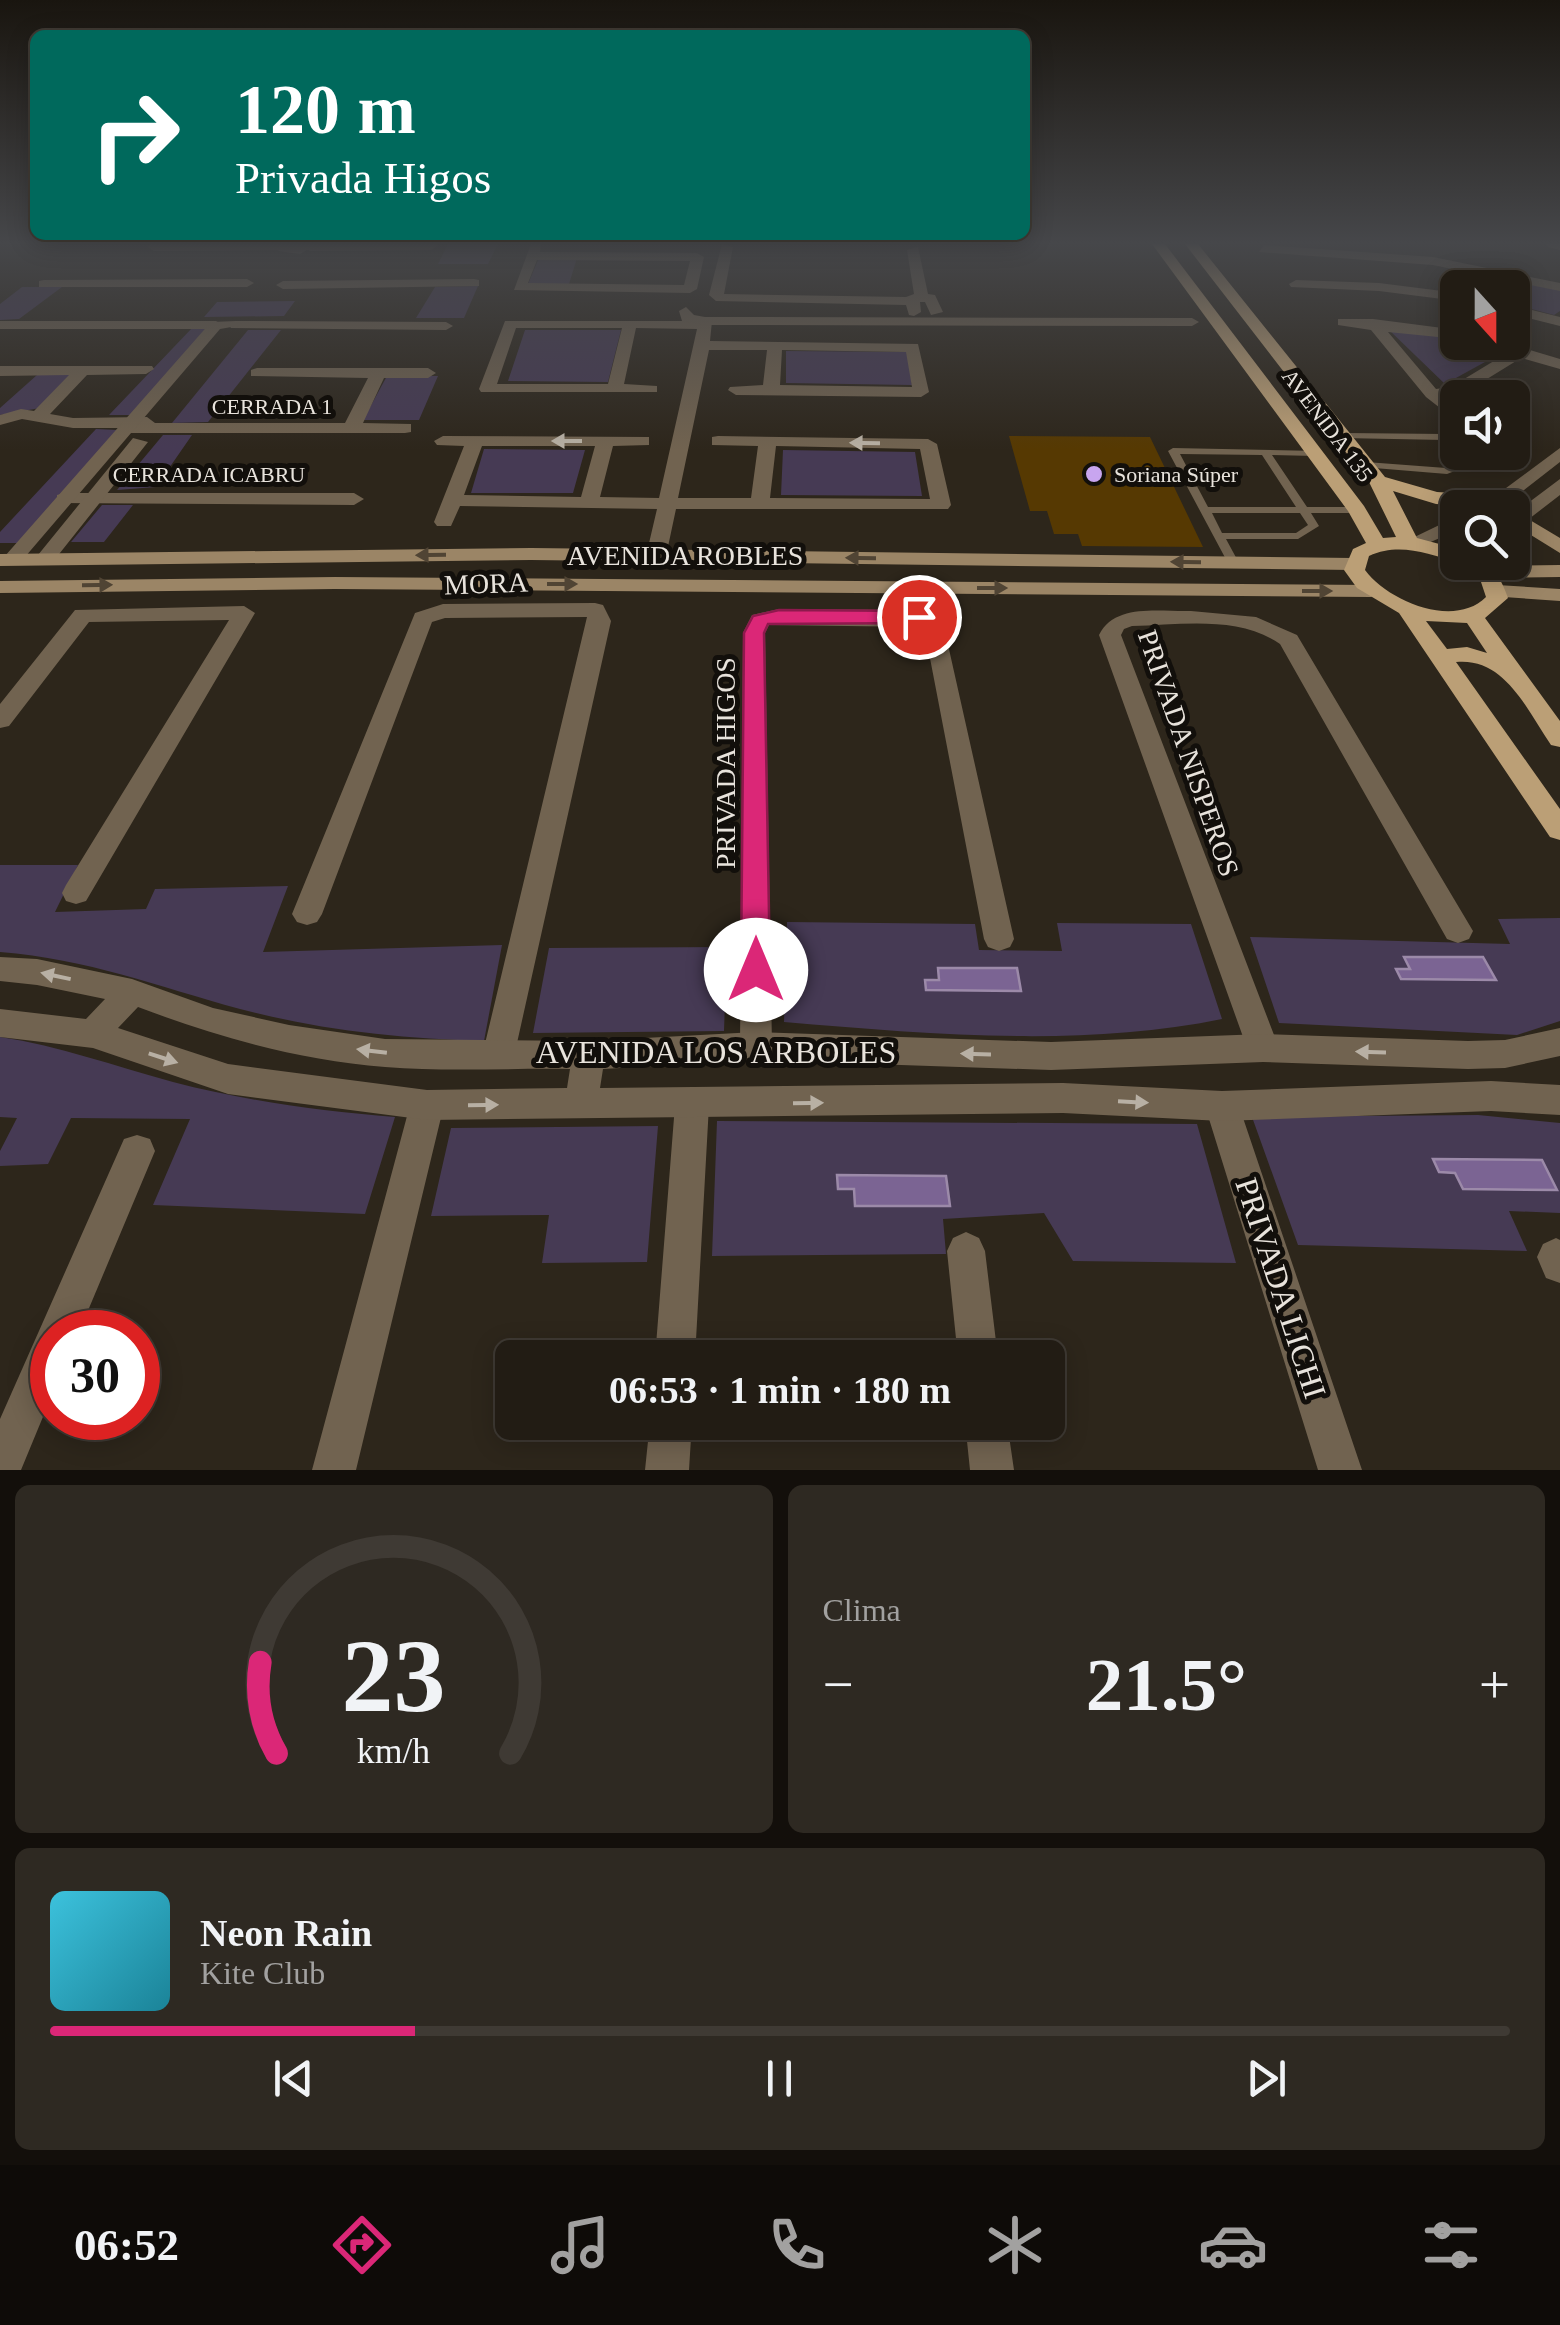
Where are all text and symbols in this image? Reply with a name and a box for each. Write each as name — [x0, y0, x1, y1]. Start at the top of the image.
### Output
icon: right — [70, 70, 200, 200]
text: 120 m — [235, 71, 416, 148]
text: Privada Higos — [235, 153, 491, 203]
north arrow — [1440, 270, 1530, 360]
map controls — [1440, 270, 1530, 580]
street label: AVENIDA 135 — [1277, 364, 1378, 487]
button: sound — [1440, 380, 1530, 470]
street label: CERRADA 1 — [212, 394, 332, 419]
one-way arrow — [551, 433, 583, 449]
one-way arrow — [848, 434, 880, 450]
street label: CERRADA ICABRU — [113, 462, 305, 487]
place label: Soriana Súper — [1114, 462, 1239, 487]
marker: Soriana Súper — [1083, 463, 1105, 485]
button: search — [1440, 490, 1530, 580]
street label: AVENIDA ROBLES — [567, 540, 803, 571]
one-way arrow — [414, 547, 446, 563]
one-way arrow — [844, 550, 876, 566]
one-way arrow — [1169, 554, 1201, 570]
street label: MORA — [443, 567, 529, 600]
pin — [877, 575, 962, 660]
one-way arrow — [82, 577, 114, 593]
one-way arrow — [547, 577, 579, 593]
one-way arrow — [977, 580, 1009, 596]
one-way arrow — [1302, 583, 1334, 599]
icon: arrive — [892, 590, 947, 645]
street label: PRIVADA NISPEROS — [1132, 626, 1245, 880]
street label: PRIVADA HIGOS — [710, 657, 741, 869]
position arrow — [704, 918, 808, 1022]
one-way arrow — [40, 968, 71, 983]
street label: AVENIDA LOS ARBOLES — [536, 1034, 896, 1070]
one-way arrow — [355, 1043, 387, 1059]
one-way arrow — [1354, 1044, 1386, 1060]
one-way arrow — [959, 1045, 991, 1061]
one-way arrow — [148, 1051, 178, 1066]
one-way arrow — [1117, 1094, 1149, 1110]
one-way arrow — [792, 1095, 824, 1111]
one-way arrow — [467, 1096, 499, 1112]
street label: PRIVADA LICHI — [1228, 1173, 1334, 1403]
speed limit sign: 30 — [30, 1310, 160, 1440]
text: 06:53 · 1 min · 180 m — [609, 1369, 951, 1411]
text: Clima — [823, 1592, 901, 1628]
text: 23 — [342, 1618, 446, 1733]
text: 21.5° — [1086, 1643, 1247, 1726]
text: − — [823, 1654, 854, 1715]
text: + — [1479, 1654, 1510, 1715]
text: km/h — [357, 1731, 431, 1771]
text: Neon Rain — [200, 1912, 372, 1954]
text: Kite Club — [200, 1955, 325, 1991]
icon: previous — [266, 2051, 321, 2106]
icon: pause — [752, 2051, 807, 2106]
icon: next — [1239, 2051, 1294, 2106]
icon: directions — [327, 2210, 397, 2280]
icon: music — [545, 2210, 615, 2280]
icon: phone — [762, 2210, 832, 2280]
icon: climate — [980, 2210, 1050, 2280]
icon: car — [1198, 2210, 1268, 2280]
icon: filters — [1416, 2210, 1486, 2280]
text: 06:52 — [74, 2220, 179, 2270]

